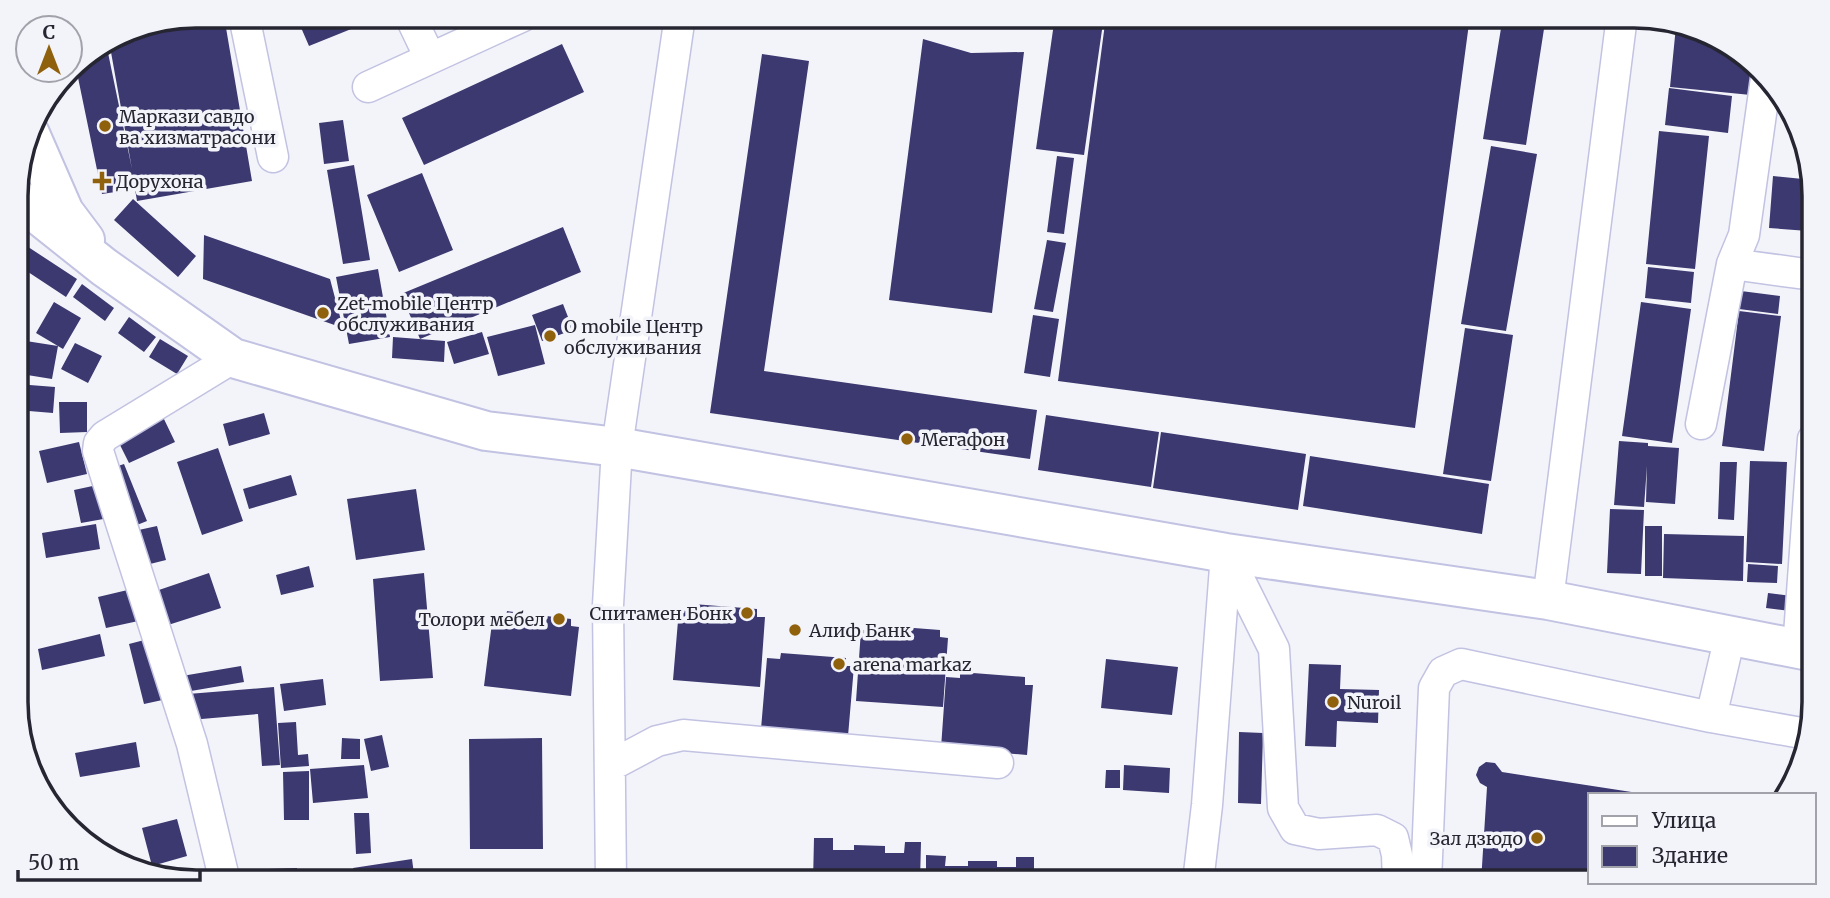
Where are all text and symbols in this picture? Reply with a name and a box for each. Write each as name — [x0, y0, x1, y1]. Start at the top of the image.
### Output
north arrow — [14, 14, 84, 84]
text: С — [43, 20, 55, 44]
place label: Маркази савдо ва хизматрасони — [119, 105, 276, 149]
marker: Маркази савдо ва хизматрасони — [97, 118, 113, 134]
place label: Дорухона — [116, 170, 204, 193]
marker: Дорухона — [94, 173, 110, 189]
place label: Zet-mobile Центр обслуживания — [337, 292, 494, 336]
marker: Zet-mobile Центр обслуживания — [315, 305, 331, 321]
place label: O mobile Центр обслуживания — [564, 315, 703, 359]
marker: O mobile Центр обслуживания — [542, 328, 558, 344]
place label: Мегафон — [921, 428, 1005, 451]
marker: Мегафон — [899, 431, 915, 447]
place label: Спитамен Бонк — [590, 602, 734, 625]
marker: Спитамен Бонк — [739, 605, 755, 621]
place label: Толори мебел — [418, 608, 545, 631]
marker: Толори мебел — [551, 611, 567, 627]
place label: Алиф Банк — [808, 619, 911, 642]
marker: Алиф Банк — [787, 622, 803, 638]
place label: arena markaz — [853, 653, 972, 676]
marker: arena markaz — [831, 656, 847, 672]
place label: Nuroil — [1347, 691, 1402, 714]
marker: Nuroil — [1325, 694, 1341, 710]
legend — [1588, 793, 1816, 884]
text: Улица — [1651, 807, 1716, 834]
place label: Зал дзюдо — [1430, 827, 1523, 850]
marker: Зал дзюдо — [1529, 830, 1545, 846]
scale bar — [18, 838, 200, 882]
text: Здание — [1652, 842, 1728, 869]
text: 50 m — [28, 849, 79, 876]

